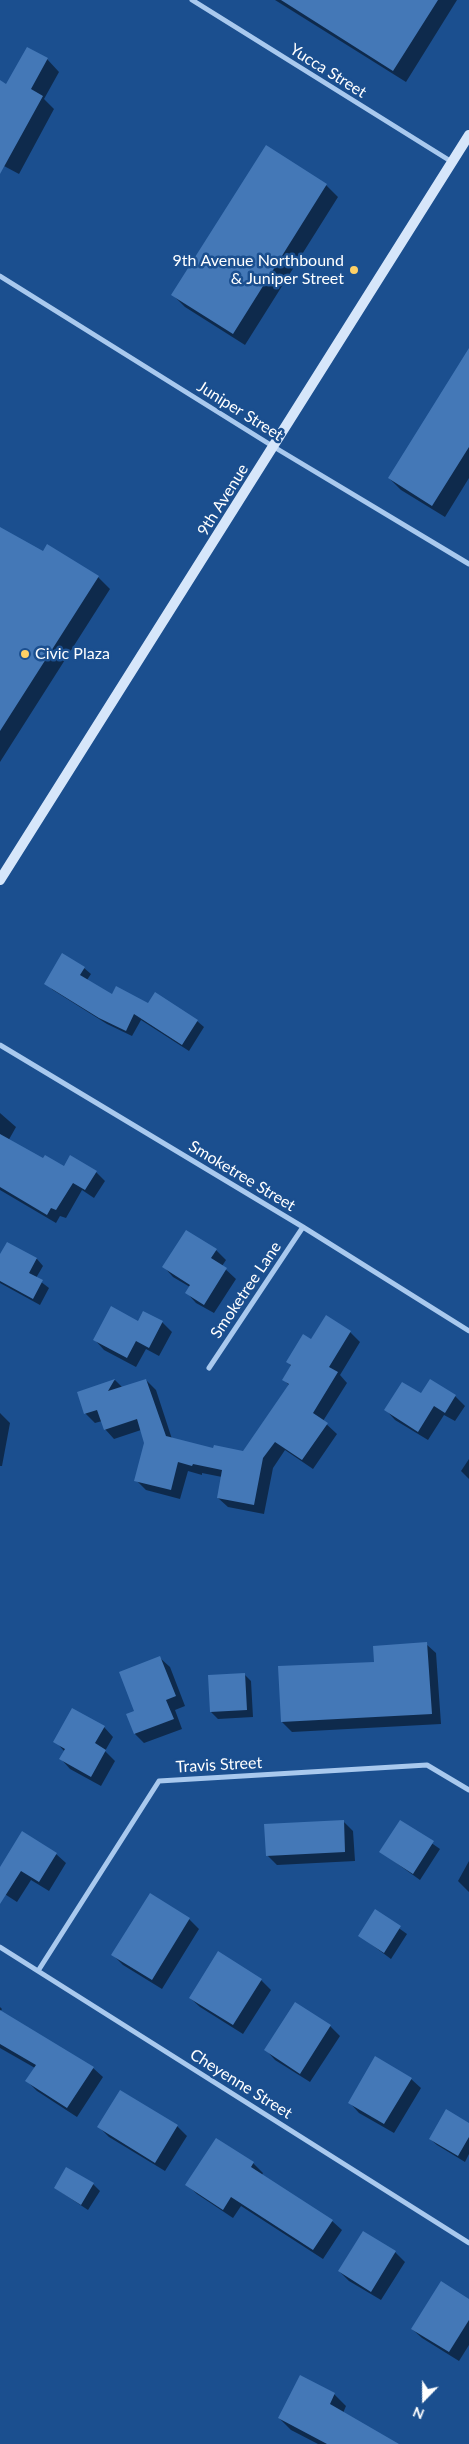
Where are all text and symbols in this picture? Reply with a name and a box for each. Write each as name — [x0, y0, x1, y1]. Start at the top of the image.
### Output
street label: Yucca Street — [286, 40, 370, 102]
place label: 9th Avenue Northbound & Juniper Street — [173, 251, 344, 289]
marker: 9th Avenue Northbound & Juniper Street — [348, 264, 360, 276]
street label: Juniper Street — [193, 377, 287, 445]
street label: 9th Avenue — [193, 461, 253, 539]
place label: Civic Plaza — [35, 644, 110, 664]
marker: Civic Plaza — [19, 648, 31, 660]
street label: Smoketree Street — [185, 1137, 299, 1215]
street label: Smoketree Lane — [207, 1238, 285, 1342]
street label: Travis Street — [175, 1753, 263, 1777]
street label: Cheyenne Street — [186, 2045, 296, 2123]
north arrow — [399, 2374, 449, 2424]
text: N — [410, 2403, 426, 2423]

